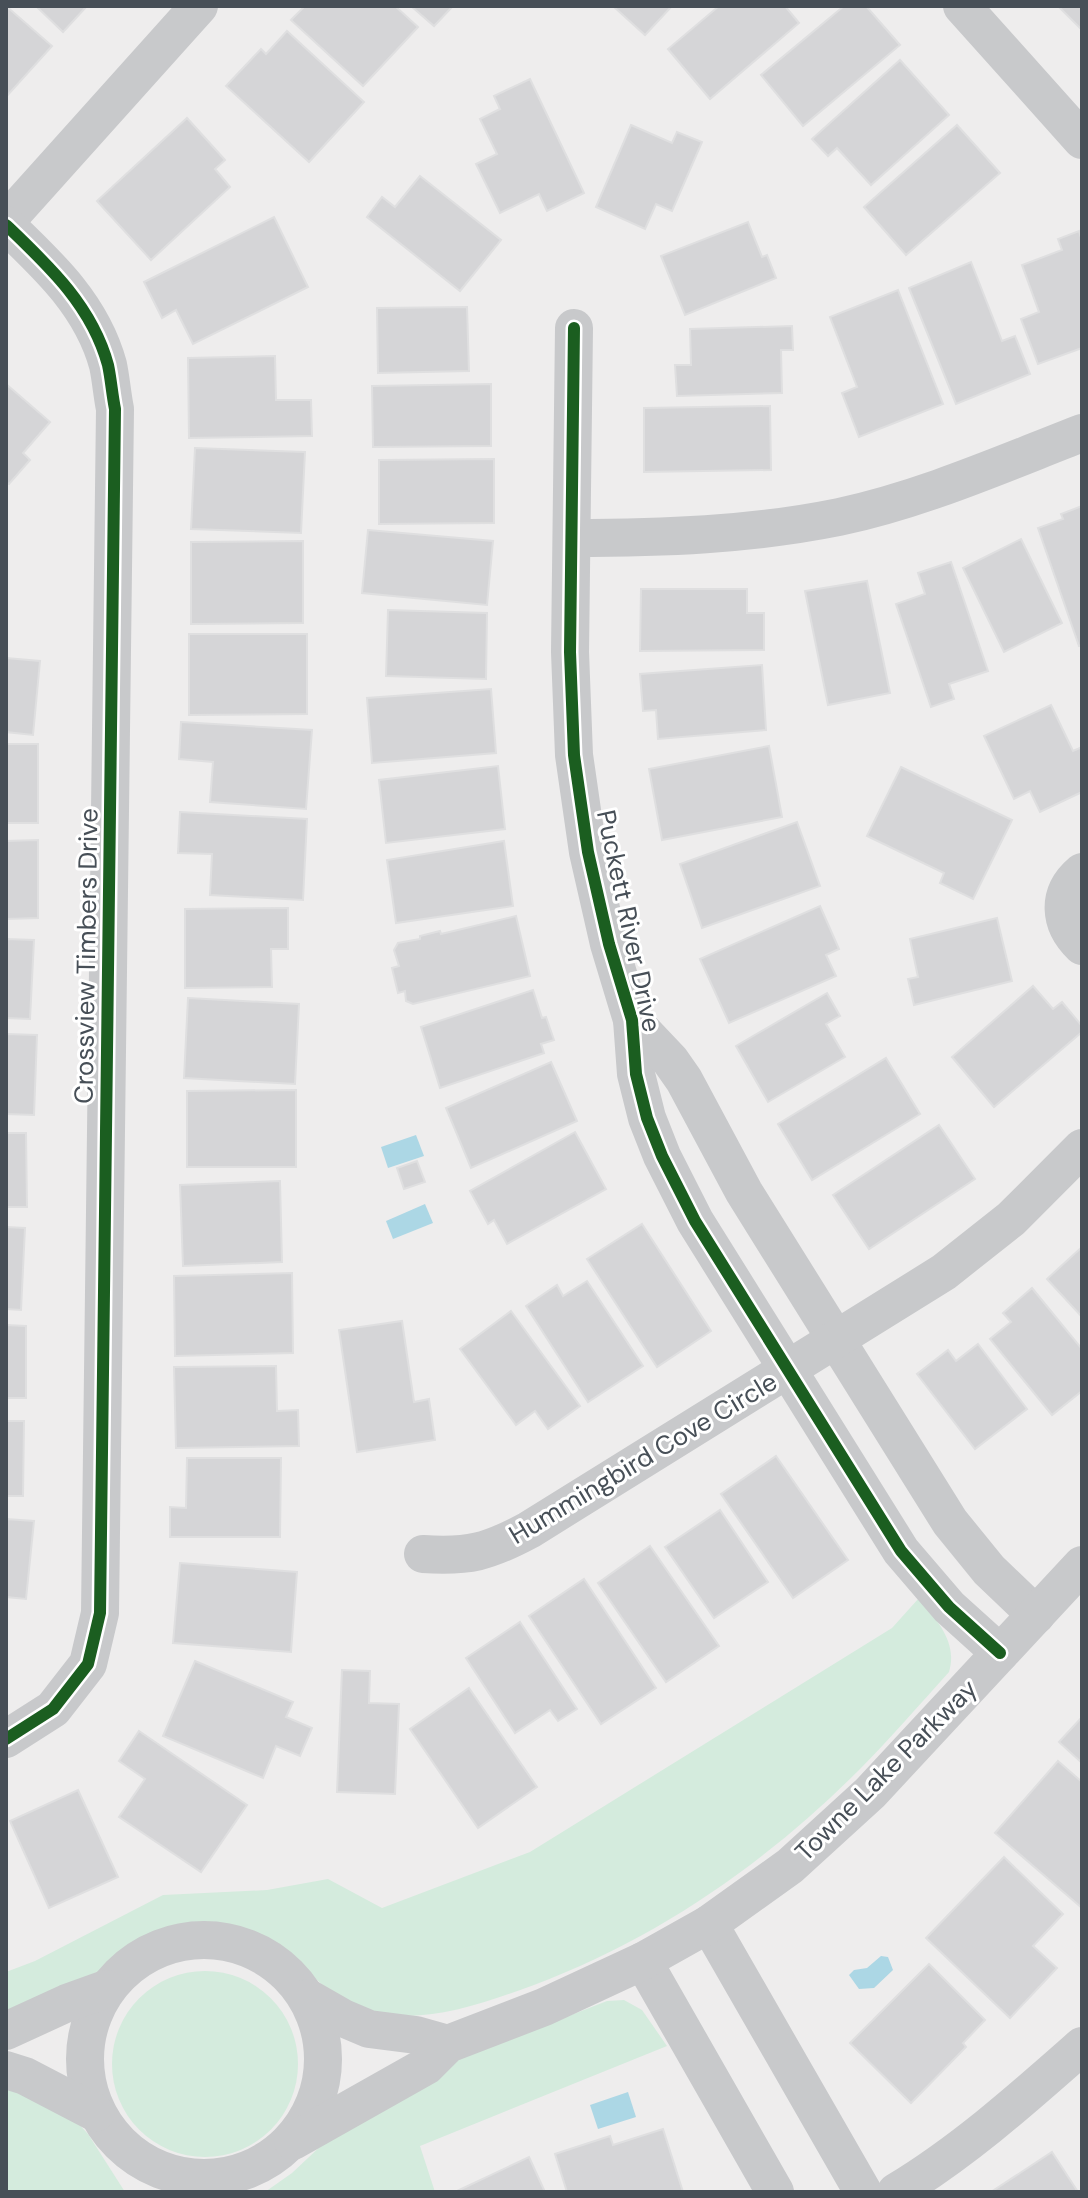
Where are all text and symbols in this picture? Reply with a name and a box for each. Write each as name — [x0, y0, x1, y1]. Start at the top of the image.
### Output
street label: Puckett River Drive — [589, 807, 669, 1035]
street label: Crossview Timbers Drive — [66, 808, 106, 1104]
street label: Hummingbird Cove Circle — [503, 1364, 783, 1552]
street label: Towne Lake Parkway — [788, 1672, 984, 1868]

